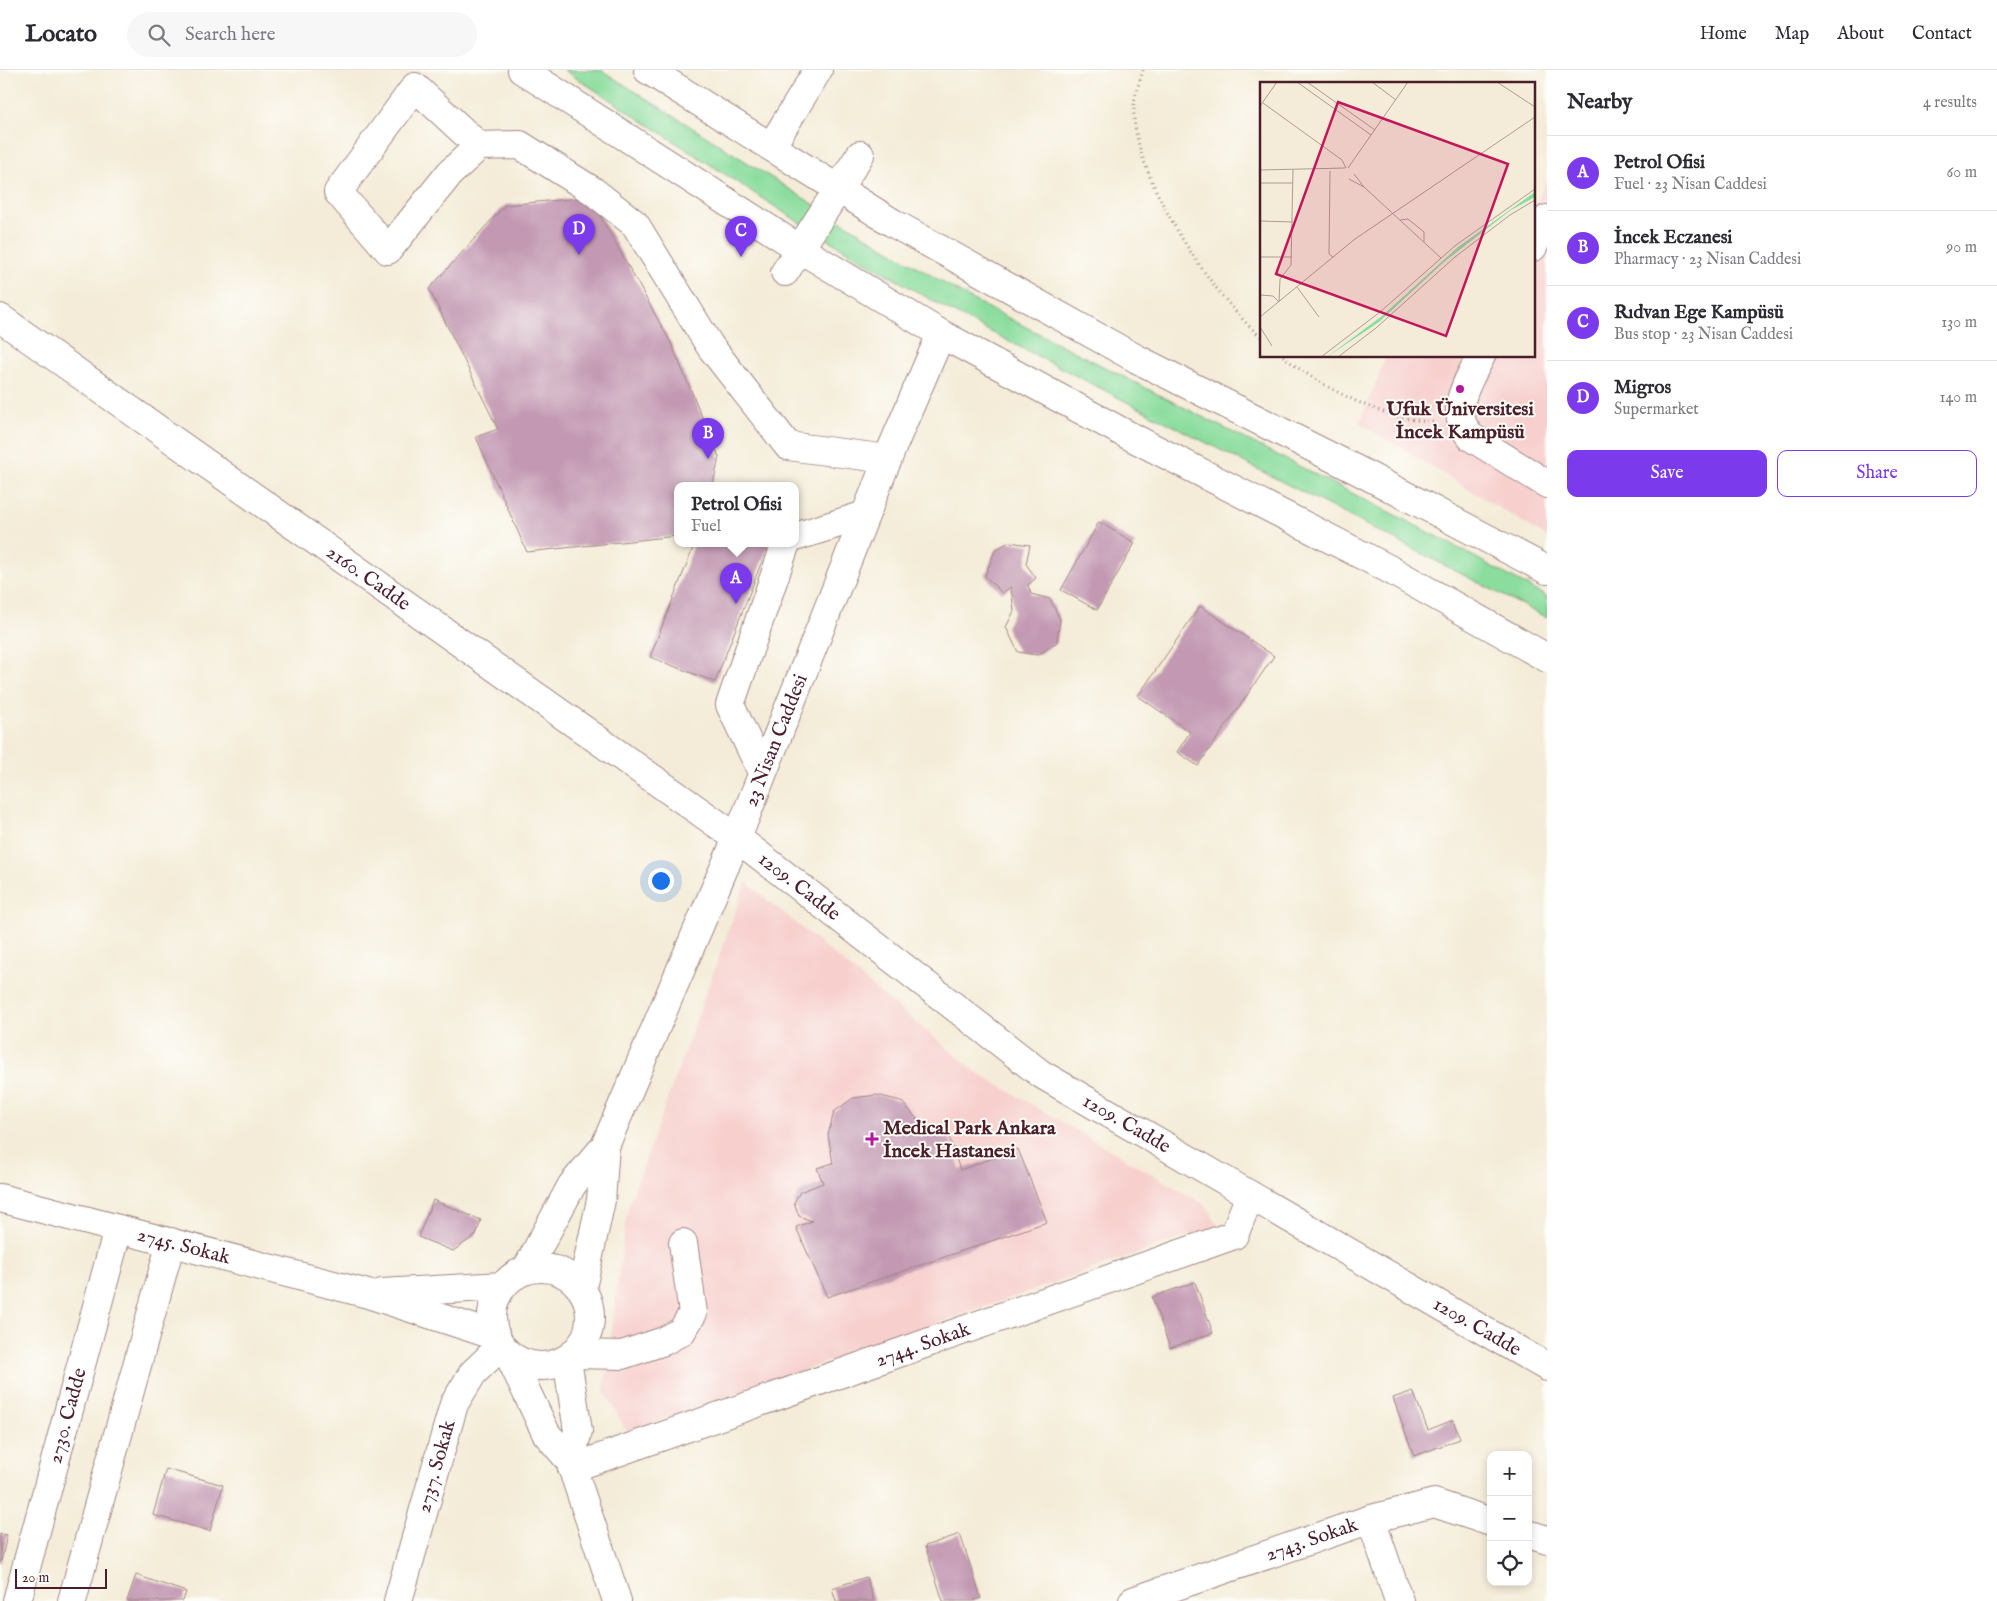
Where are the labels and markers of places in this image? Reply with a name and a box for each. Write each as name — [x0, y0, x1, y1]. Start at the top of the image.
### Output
pin: D — [563, 214, 595, 255]
pin: C — [725, 216, 757, 257]
marker: Ufuk Üniversitesi İncek Kampüsü — [1454, 383, 1466, 395]
place label: Ufuk Üniversitesi İncek Kampüsü — [1385, 397, 1534, 445]
pin: B — [692, 418, 724, 459]
pin: A — [720, 563, 752, 604]
place label: Medical Park Ankara İncek Hastanesi — [883, 1116, 1056, 1164]
marker: Medical Park Ankara İncek Hastanesi — [865, 1132, 879, 1146]

